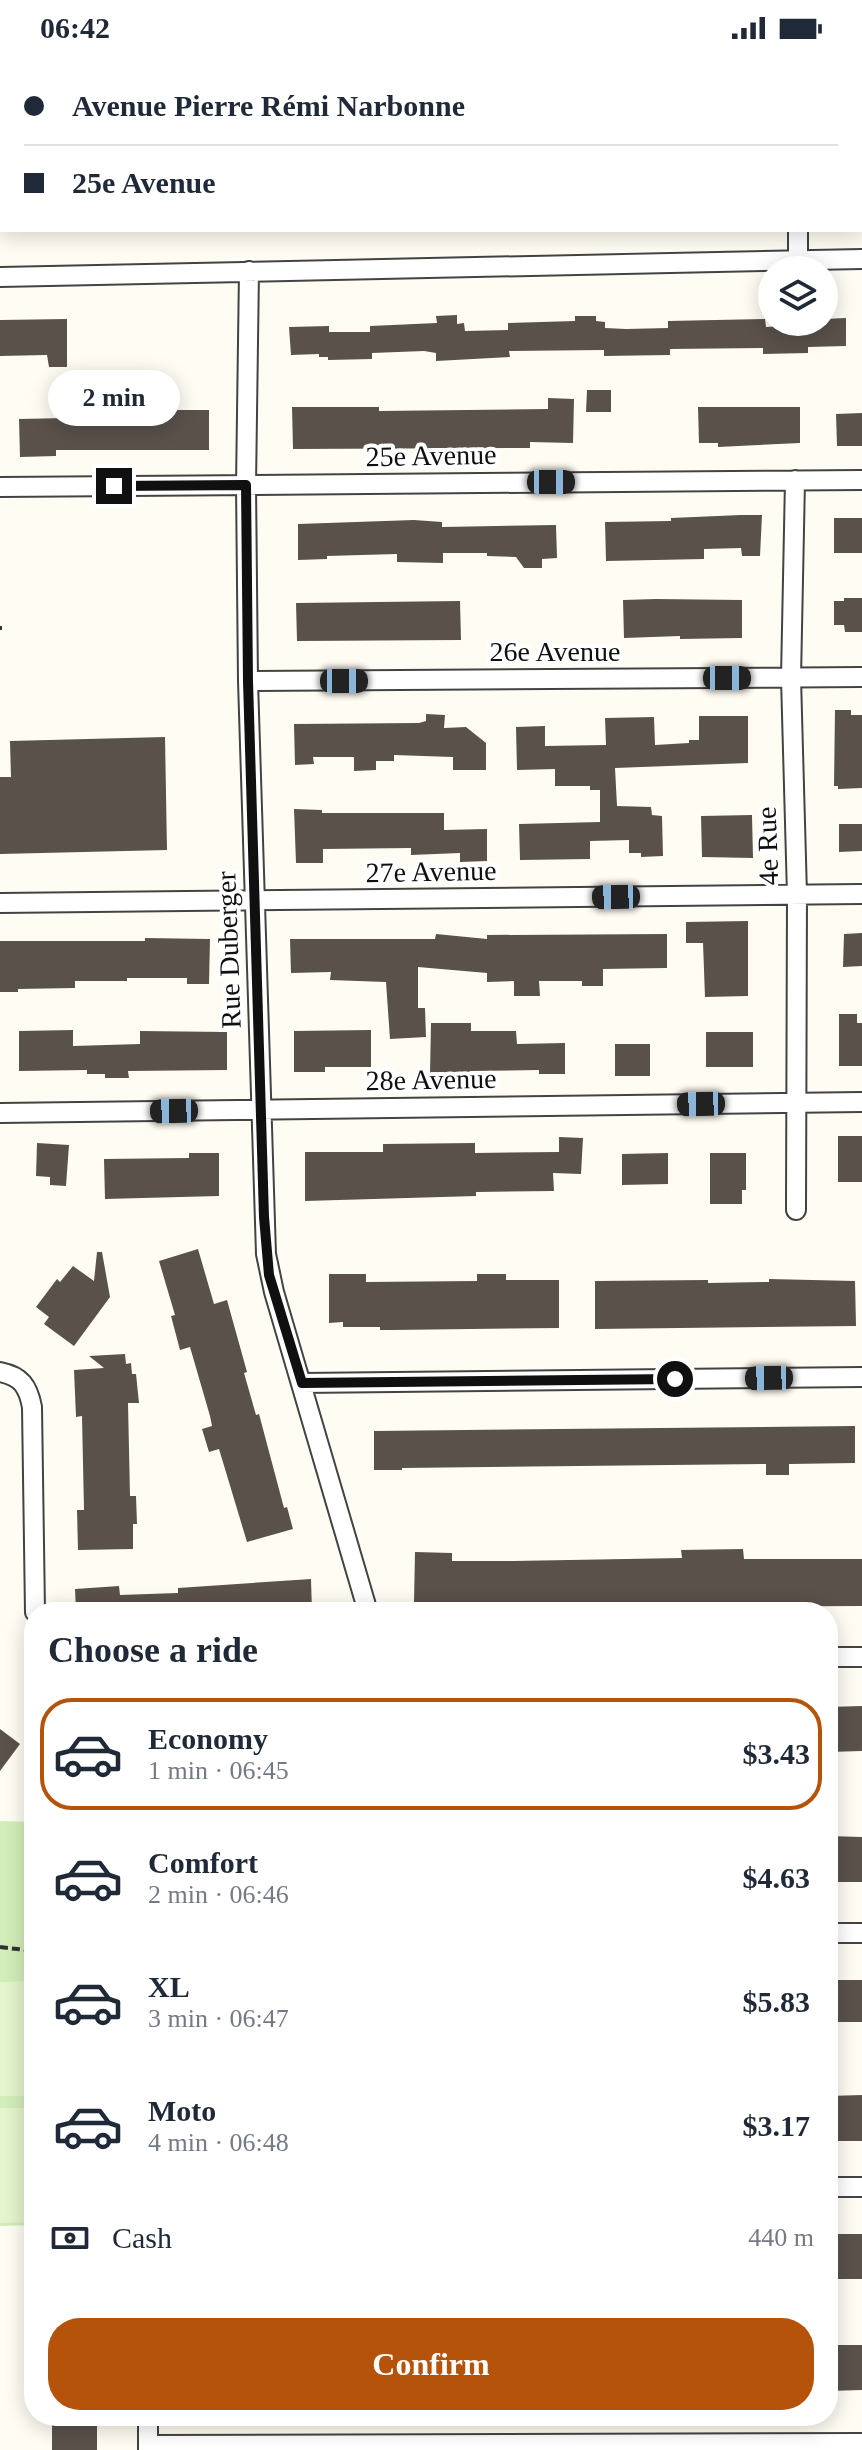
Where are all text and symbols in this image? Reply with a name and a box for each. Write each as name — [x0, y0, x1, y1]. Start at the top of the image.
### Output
text: 06:42 — [40, 11, 110, 44]
text: Avenue Pierre Rémi Narbonne — [72, 89, 465, 122]
text: 25e Avenue — [72, 166, 216, 199]
map controls — [758, 256, 838, 336]
button: layers — [758, 256, 838, 336]
callout: 2 min — [48, 370, 180, 426]
text: 2 min — [83, 383, 145, 412]
street label: 25e Avenue — [365, 439, 497, 472]
route end — [96, 468, 132, 504]
car — [527, 470, 575, 494]
street label: 26e Avenue — [490, 636, 620, 667]
car — [703, 666, 751, 690]
car — [320, 669, 368, 693]
street label: 4e Rue — [751, 806, 784, 886]
street label: 27e Avenue — [365, 855, 497, 888]
street label: Rue Duberger — [210, 870, 247, 1029]
car — [592, 885, 640, 909]
street label: 28e Avenue — [365, 1063, 497, 1096]
car — [677, 1092, 725, 1116]
car — [150, 1099, 198, 1123]
route start — [657, 1361, 693, 1397]
car — [745, 1366, 793, 1390]
text: Choose a ride — [48, 1630, 258, 1670]
icon: car — [52, 1718, 124, 1790]
text: Economy — [148, 1722, 268, 1755]
text: $3.43 — [743, 1737, 810, 1770]
text: 1 min · 06:45 — [148, 1756, 289, 1785]
icon: car — [52, 1842, 124, 1914]
text: Comfort — [148, 1846, 258, 1879]
text: $4.63 — [743, 1861, 810, 1894]
text: 2 min · 06:46 — [148, 1880, 289, 1909]
icon: car — [52, 1966, 124, 2038]
text: XL — [148, 1970, 190, 2003]
text: $5.83 — [743, 1985, 810, 2018]
text: 3 min · 06:47 — [148, 2004, 289, 2033]
icon: car — [52, 2090, 124, 2162]
text: Moto — [148, 2094, 216, 2127]
text: $3.17 — [743, 2109, 810, 2142]
text: 4 min · 06:48 — [148, 2128, 289, 2157]
icon: cash — [48, 2216, 92, 2260]
text: Cash — [112, 2221, 172, 2254]
text: 440 m — [748, 2223, 814, 2252]
button: Confirm — [48, 2318, 814, 2410]

